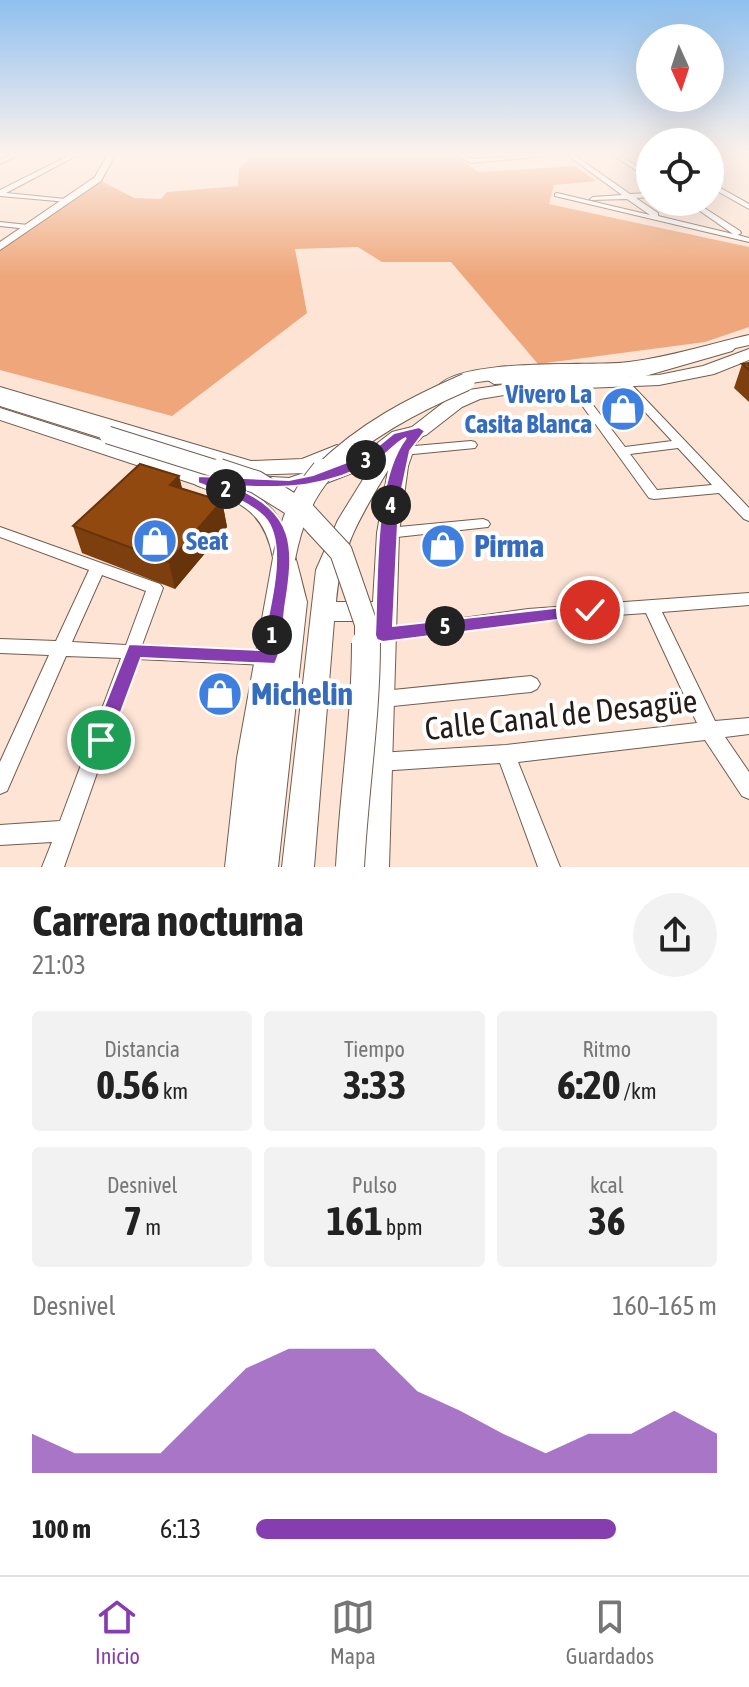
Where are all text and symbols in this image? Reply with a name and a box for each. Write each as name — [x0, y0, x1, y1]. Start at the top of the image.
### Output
north arrow — [636, 24, 724, 112]
map controls — [636, 24, 724, 216]
button: locate — [636, 128, 724, 216]
place label: Vivero La Casita Blanca — [464, 379, 592, 439]
shop icon: Vivero La Casita Blanca — [599, 385, 647, 433]
pin: 3 — [346, 440, 386, 480]
text: 3 — [361, 447, 371, 473]
pin: 2 — [206, 469, 246, 509]
text: 2 — [221, 476, 231, 502]
pin: 4 — [371, 485, 411, 525]
text: 4 — [386, 492, 396, 518]
shop icon: Seat — [131, 517, 179, 565]
shop icon: Pirma — [419, 522, 467, 570]
place label: Seat — [186, 526, 229, 556]
place label: Pirma — [474, 527, 544, 564]
pin — [556, 576, 624, 644]
icon: check — [568, 588, 612, 632]
pin: 5 — [425, 606, 465, 646]
text: 5 — [440, 613, 450, 639]
pin: 1 — [252, 615, 292, 655]
text: 1 — [267, 622, 277, 648]
shop icon: Michelin — [196, 670, 244, 718]
place label: Michelin — [251, 675, 353, 712]
street label: Calle Canal de Desagüe — [423, 682, 699, 747]
pin — [67, 706, 135, 774]
icon: arrive — [79, 718, 123, 762]
button: share — [633, 893, 717, 977]
text: Carrera nocturna — [32, 895, 304, 945]
text: 21:03 — [32, 950, 86, 980]
text: Distancia — [104, 1036, 180, 1062]
text: Tiempo — [344, 1036, 405, 1062]
text: Ritmo — [583, 1036, 631, 1062]
text: 0.56 — [96, 1062, 160, 1107]
text: 3:33 — [343, 1062, 406, 1107]
text: 6:20 — [557, 1062, 621, 1107]
text: km — [160, 1078, 188, 1104]
text: /km — [621, 1078, 657, 1104]
text: Desnivel — [107, 1172, 177, 1198]
text: Pulso — [352, 1172, 397, 1198]
text: kcal — [590, 1172, 624, 1198]
text: 7 — [123, 1198, 142, 1243]
text: 161 — [326, 1198, 383, 1243]
text: 36 — [588, 1198, 626, 1243]
text: m — [142, 1214, 161, 1240]
text: bpm — [383, 1214, 423, 1240]
text: Desnivel — [32, 1291, 115, 1321]
text: 160–165 m — [612, 1291, 717, 1321]
text: 100 m — [32, 1514, 91, 1544]
text: 6:13 — [160, 1514, 201, 1544]
tab: Inicio — [95, 1595, 140, 1669]
tab: Mapa — [330, 1595, 376, 1669]
tab: Guardados — [566, 1595, 654, 1669]

